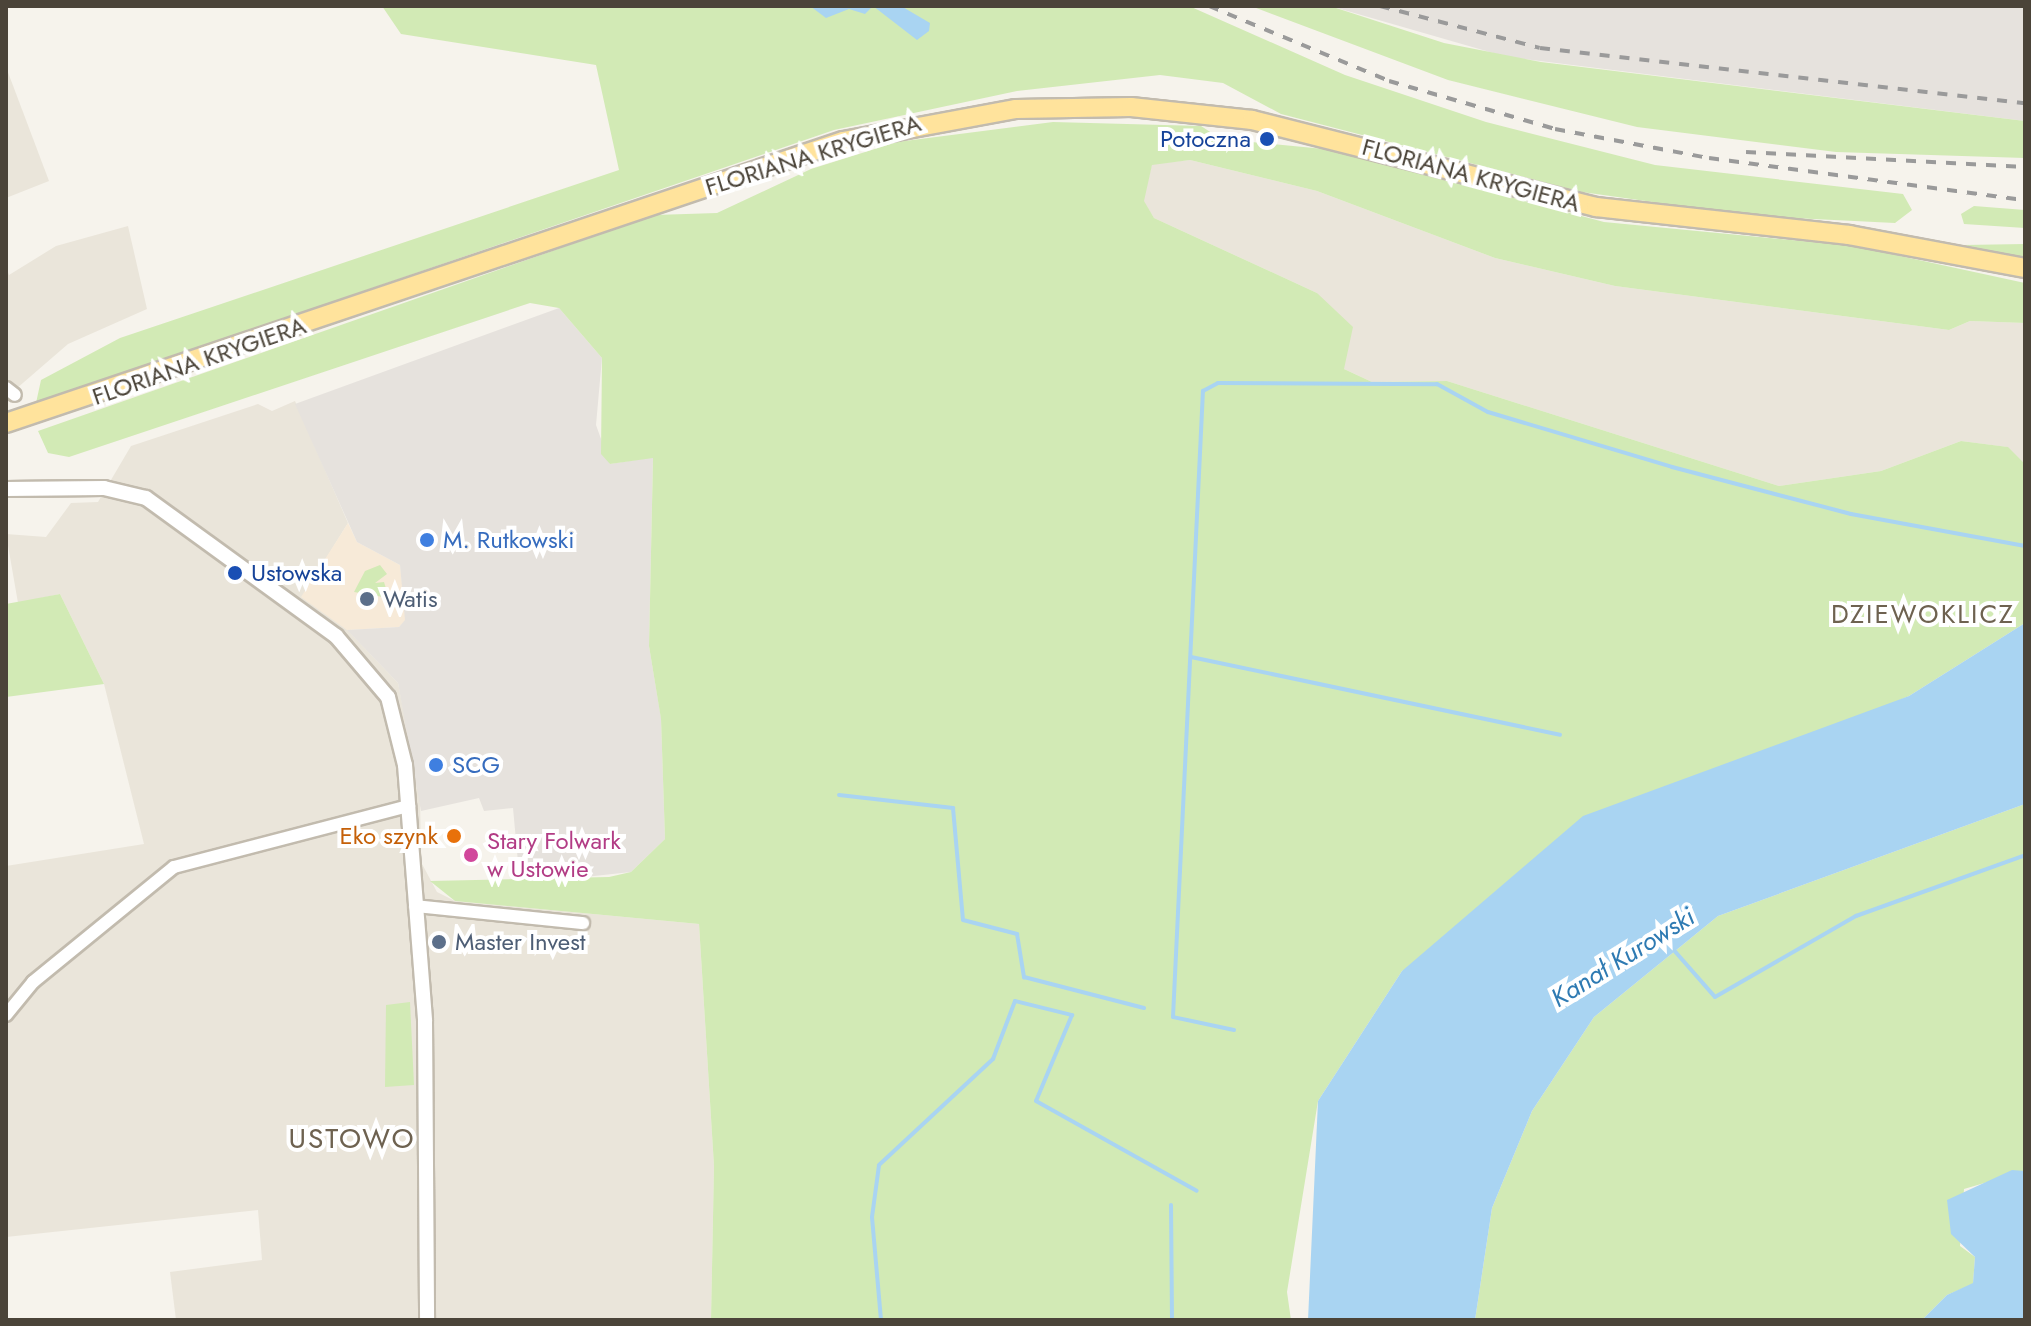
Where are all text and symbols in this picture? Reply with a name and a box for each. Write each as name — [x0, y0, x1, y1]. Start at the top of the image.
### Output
street label: FLORIANA KRYGIERA — [702, 108, 924, 202]
place label: Potoczna — [1160, 125, 1251, 153]
marker: Potoczna — [1258, 130, 1276, 148]
street label: FLORIANA KRYGIERA — [1359, 132, 1583, 218]
street label: FLORIANA KRYGIERA — [88, 311, 310, 411]
place label: M. Rutkowski — [443, 526, 574, 554]
marker: M. Rutkowski — [418, 531, 436, 549]
place label: Ustowska — [251, 559, 342, 587]
marker: Ustowska — [226, 564, 244, 582]
place label: Watis — [383, 585, 438, 613]
marker: Watis — [358, 590, 376, 608]
district label: DZIEWOKLICZ — [1831, 599, 2015, 631]
place label: SCG — [452, 751, 500, 779]
marker: SCG — [427, 756, 445, 774]
place label: Eko szynk — [340, 822, 438, 850]
marker: Eko szynk — [445, 827, 463, 845]
place label: Stary Folwark w Ustowie — [487, 827, 621, 883]
marker: Stary Folwark w Ustowie — [462, 846, 480, 864]
water label: Kanał Kurowski — [1546, 902, 1700, 1014]
place label: Master Invest — [455, 928, 586, 956]
marker: Master Invest — [430, 933, 448, 951]
district label: USTOWO — [288, 1122, 416, 1156]

